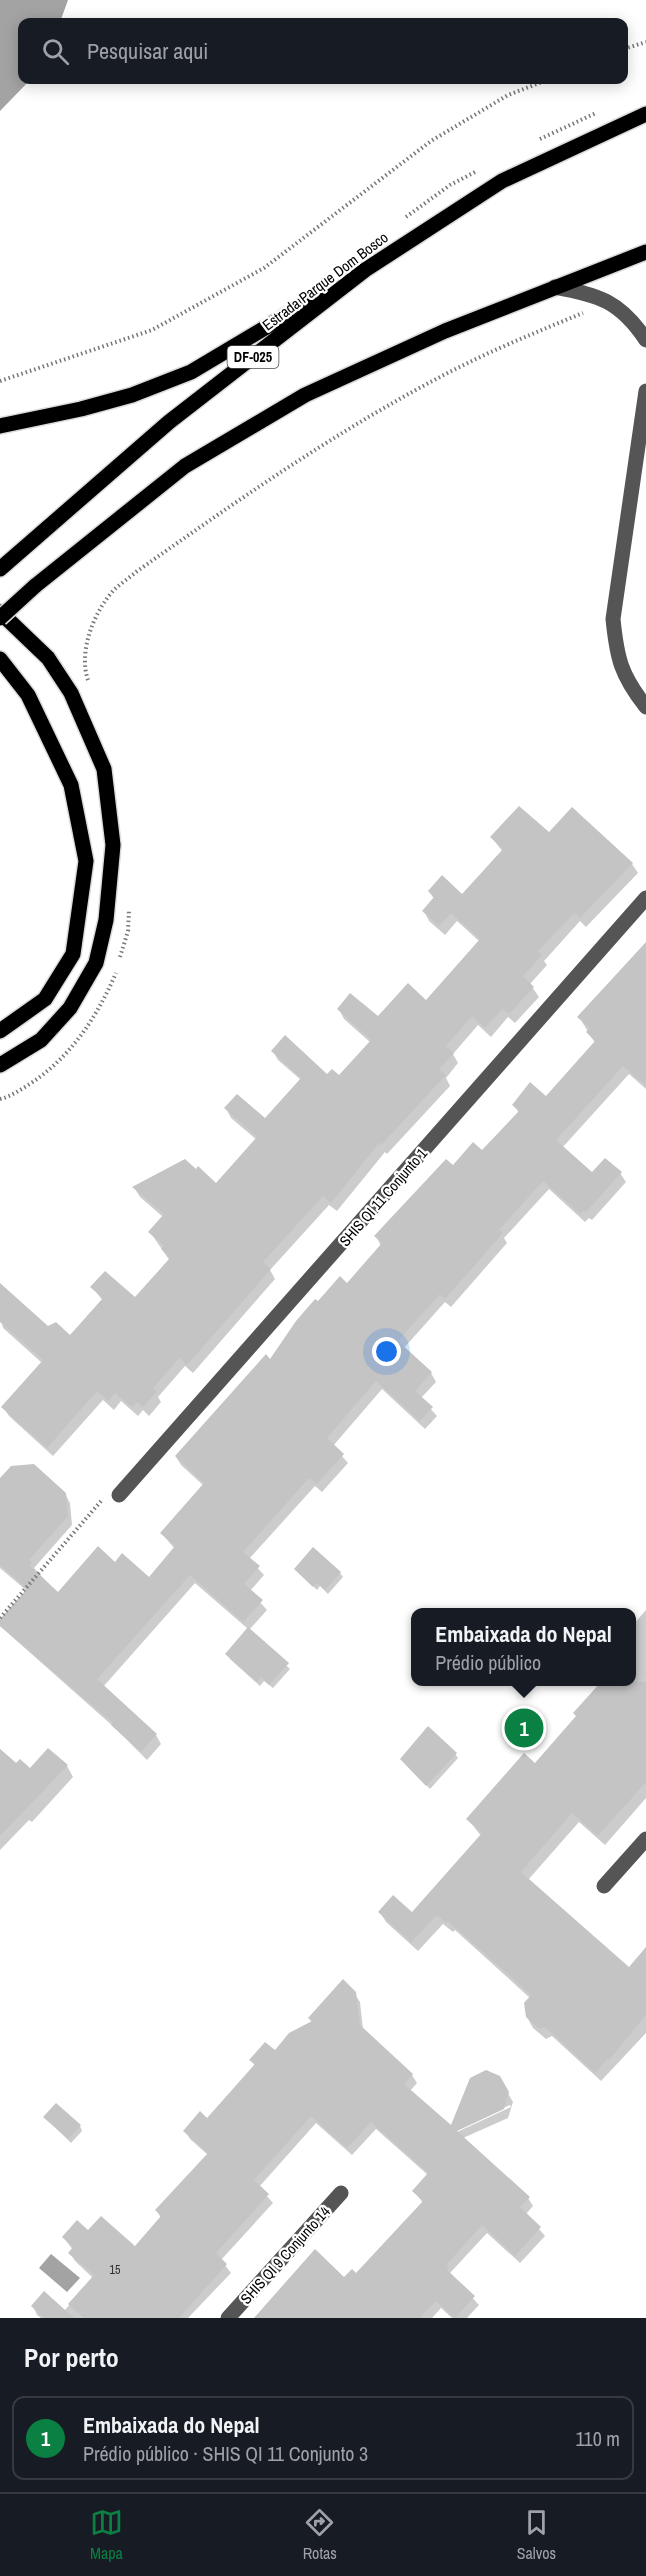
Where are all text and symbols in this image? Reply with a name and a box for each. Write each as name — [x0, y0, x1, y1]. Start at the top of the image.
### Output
search box — [18, 18, 628, 84]
icon: search — [39, 35, 72, 68]
text: Pesquisar aqui — [87, 36, 208, 66]
street label: Estrada Parque Dom Bosco — [258, 227, 392, 335]
road number: DF-025 — [228, 346, 278, 368]
street label: SHIS QI 11 Conjunto 1 — [334, 1143, 432, 1251]
your location — [372, 1337, 401, 1366]
popup — [411, 1608, 636, 1686]
text: Embaixada do Nepal — [435, 1619, 612, 1649]
text: Prédio público — [435, 1649, 541, 1676]
pin: 1 — [504, 1706, 544, 1750]
street label: SHIS QI 9 Conjunto 14 — [235, 2201, 335, 2309]
house number: 15 — [110, 2262, 121, 2278]
text: Por perto — [24, 2340, 119, 2375]
text: Embaixada do Nepal — [83, 2410, 259, 2440]
text: 1 — [41, 2425, 50, 2452]
text: 110 m — [576, 2425, 620, 2452]
text: Prédio público · SHIS QI 11 Conjunto 3 — [83, 2440, 368, 2467]
tab: Mapa — [90, 2506, 123, 2564]
tab: Rotas — [303, 2506, 337, 2564]
tab: Salvos — [517, 2506, 556, 2564]

